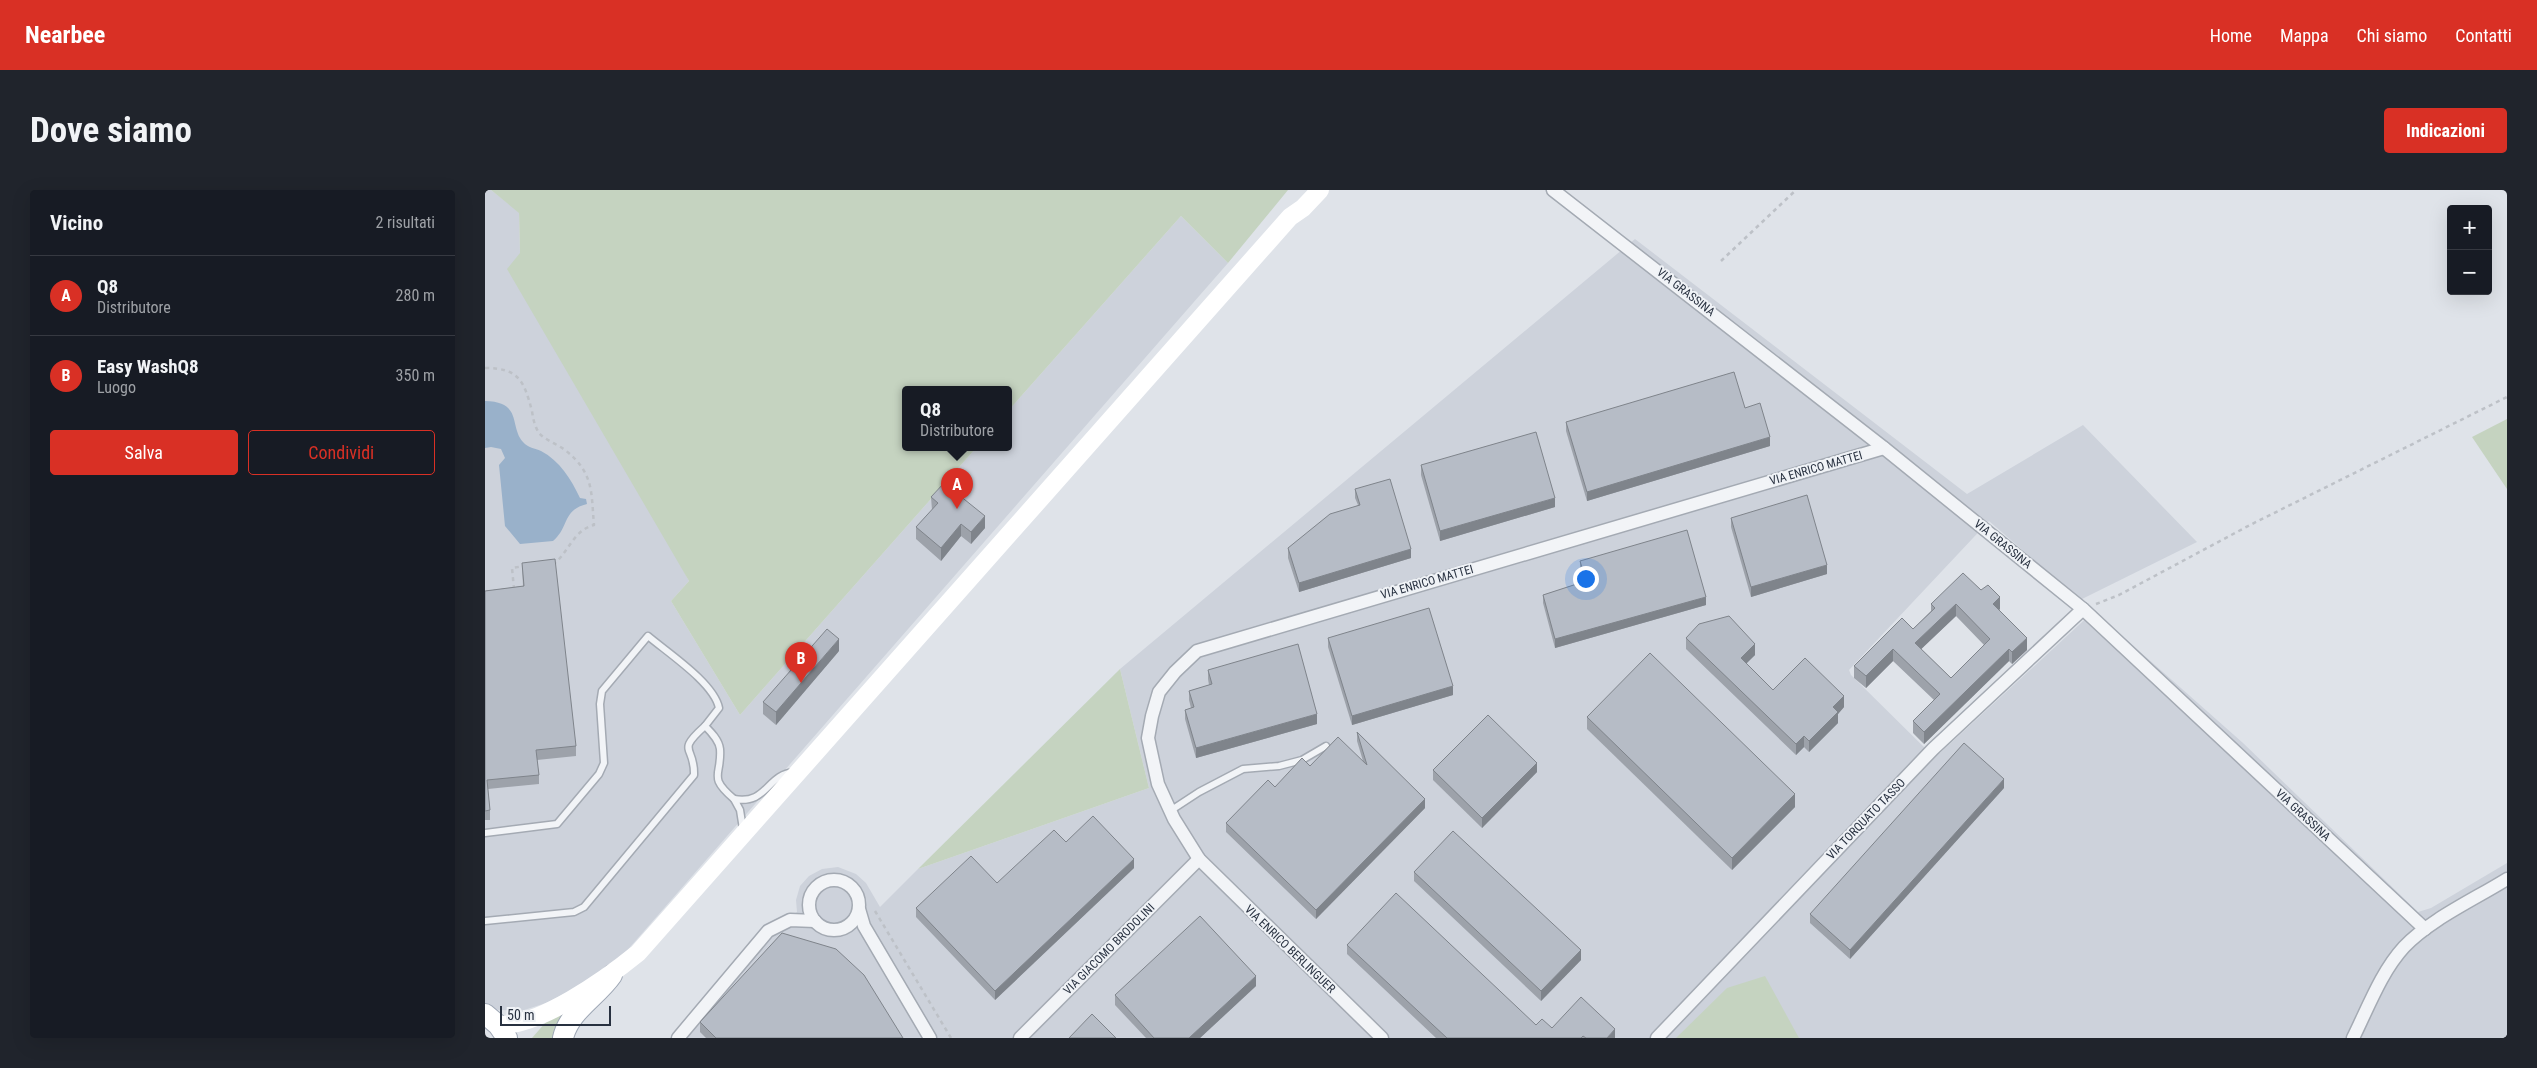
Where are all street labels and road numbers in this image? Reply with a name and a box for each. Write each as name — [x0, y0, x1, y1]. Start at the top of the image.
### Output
street label: VIA GRASSINA — [1654, 265, 1718, 319]
street label: VIA ENRICO MATTEI — [1768, 448, 1864, 488]
street label: VIA GRASSINA — [1971, 517, 2035, 571]
street label: VIA ENRICO MATTEI — [1379, 562, 1475, 602]
street label: VIA TORQUATO TASSO — [1824, 776, 1908, 862]
street label: VIA GRASSINA — [2273, 786, 2333, 844]
street label: VIA GIACOMO BRODOLINI — [1061, 901, 1157, 997]
street label: VIA ENRICO BERLINGUER — [1242, 902, 1339, 996]

